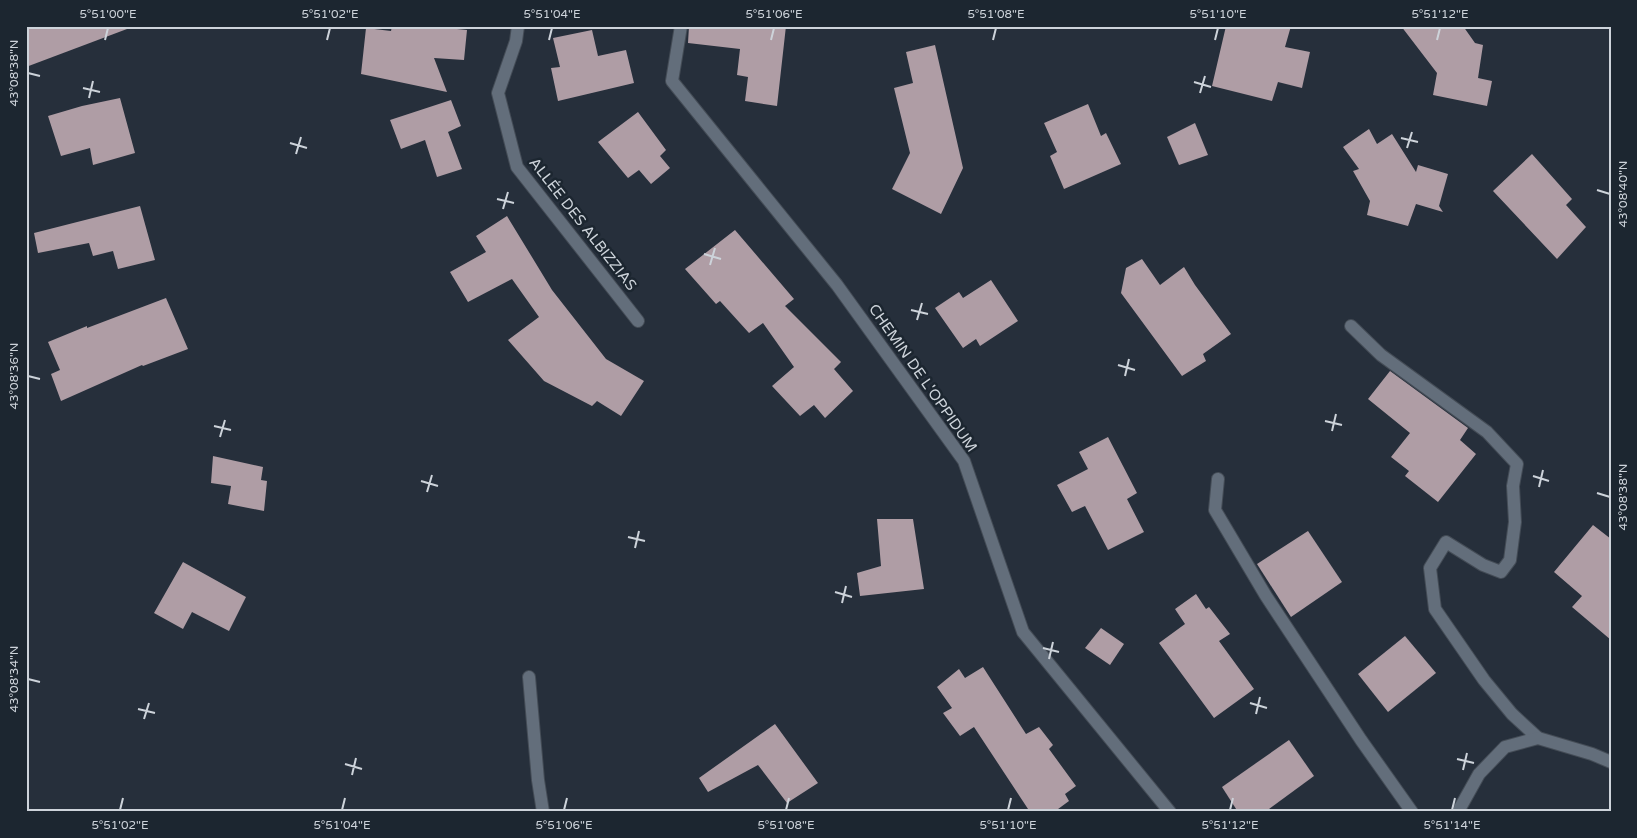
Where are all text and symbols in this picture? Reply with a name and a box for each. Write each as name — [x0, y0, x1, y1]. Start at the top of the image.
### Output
text: 5°51'00"E — [79, 7, 137, 21]
text: 5°51'02"E — [301, 7, 359, 21]
text: 5°51'04"E — [523, 7, 581, 21]
text: 5°51'06"E — [745, 7, 803, 21]
text: 5°51'08"E — [967, 7, 1025, 21]
text: 5°51'10"E — [1189, 7, 1247, 21]
text: 5°51'12"E — [1411, 7, 1469, 21]
text: 43°08'38"N — [7, 40, 21, 107]
street label: ALLÉE DES ALBIZZIAS — [525, 154, 641, 294]
text: 43°08'40"N — [1616, 161, 1630, 228]
street label: CHEMIN DE L'OPPIDUM — [865, 301, 981, 455]
text: 43°08'36"N — [7, 343, 21, 410]
text: 43°08'38"N — [1616, 464, 1630, 531]
text: 43°08'34"N — [7, 646, 21, 713]
text: 5°51'02"E — [91, 818, 149, 832]
text: 5°51'04"E — [313, 818, 371, 832]
text: 5°51'06"E — [535, 818, 593, 832]
text: 5°51'08"E — [757, 818, 815, 832]
text: 5°51'10"E — [979, 818, 1037, 832]
text: 5°51'12"E — [1201, 818, 1259, 832]
text: 5°51'14"E — [1423, 818, 1481, 832]

